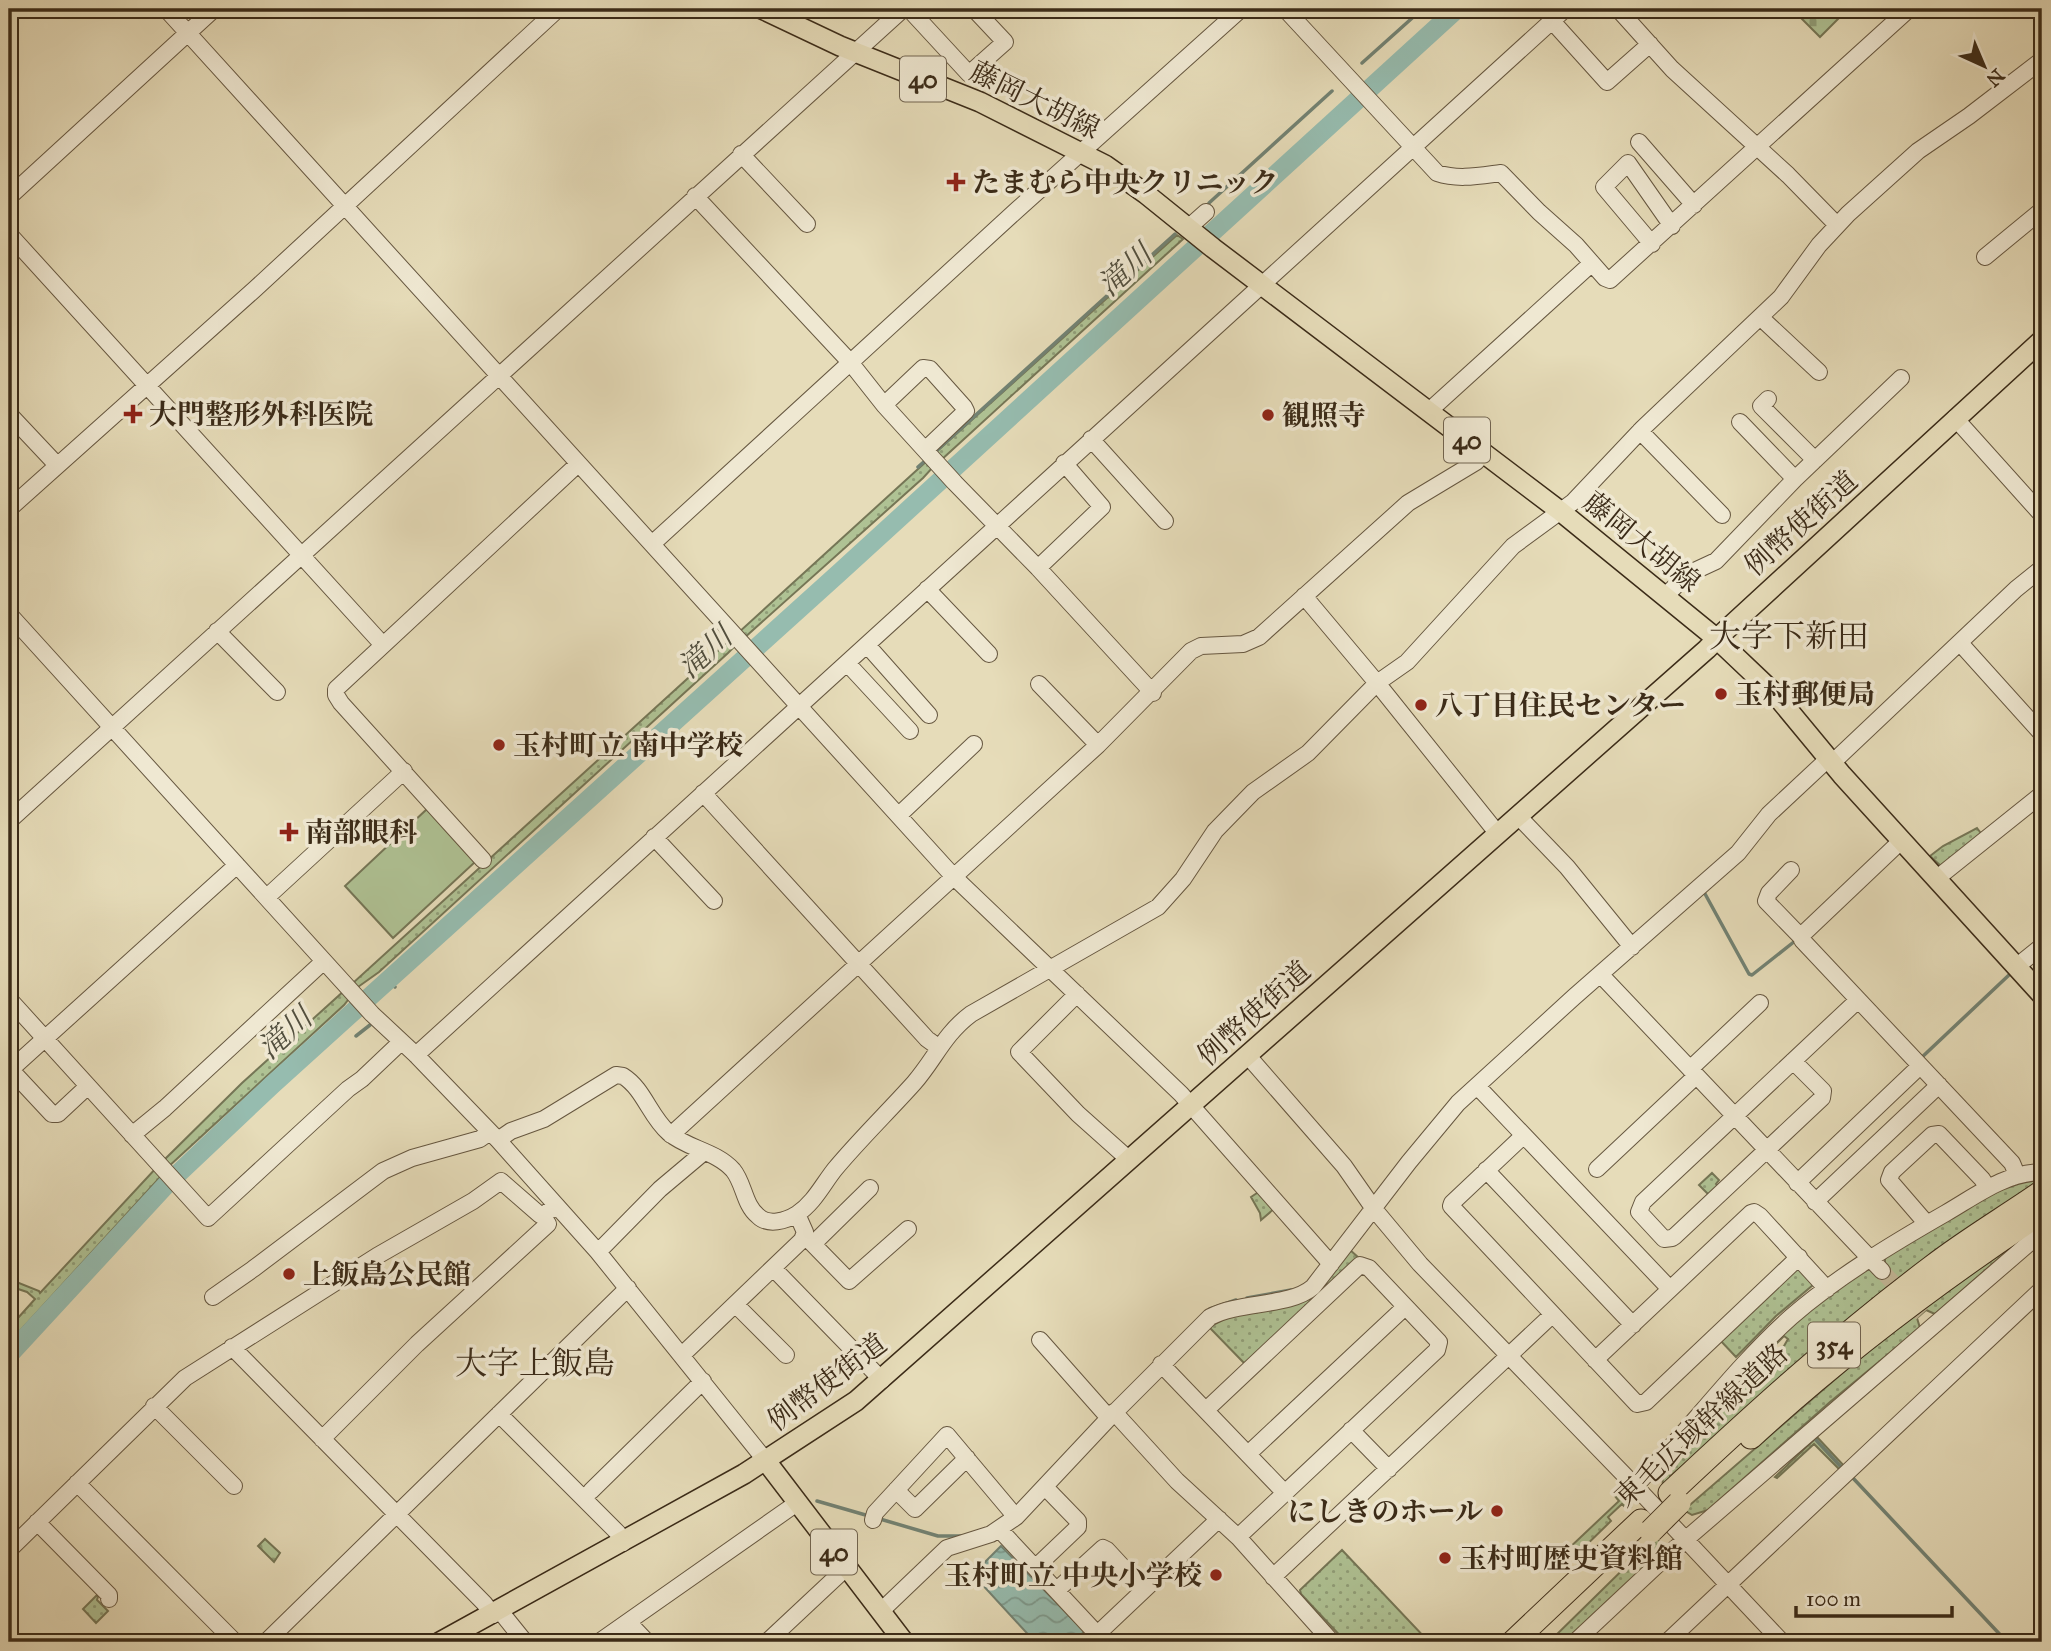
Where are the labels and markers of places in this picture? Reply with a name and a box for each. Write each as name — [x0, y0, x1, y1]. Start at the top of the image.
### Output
place label: たまむら中央クリニック — [972, 165, 1278, 200]
marker: たまむら中央クリニック — [946, 172, 966, 192]
place label: 大門整形外科医院 — [149, 397, 373, 432]
place label: 観照寺 — [1282, 398, 1366, 433]
marker: 大門整形外科医院 — [123, 404, 143, 424]
marker: 観照寺 — [1260, 407, 1276, 423]
place label: 玉村郵便局 — [1735, 677, 1875, 712]
marker: 玉村郵便局 — [1713, 686, 1729, 702]
place label: 八丁目住民センター — [1435, 688, 1686, 723]
marker: 八丁目住民センター — [1413, 697, 1429, 713]
place label: 玉村町立 南中学校 — [513, 728, 743, 763]
marker: 玉村町立 南中学校 — [491, 737, 507, 753]
place label: 南部眼科 — [305, 815, 418, 850]
marker: 南部眼科 — [279, 822, 299, 842]
place label: 上飯島公民館 — [303, 1257, 471, 1292]
marker: 上飯島公民館 — [281, 1266, 297, 1282]
place label: にしきのホール — [1288, 1494, 1483, 1529]
marker: にしきのホール — [1489, 1503, 1505, 1519]
place label: 玉村町歴史資料館 — [1459, 1541, 1683, 1576]
marker: 玉村町歴史資料館 — [1437, 1550, 1453, 1566]
place label: 玉村町立 中央小学校 — [944, 1558, 1202, 1593]
marker: 玉村町立 中央小学校 — [1208, 1567, 1224, 1583]

